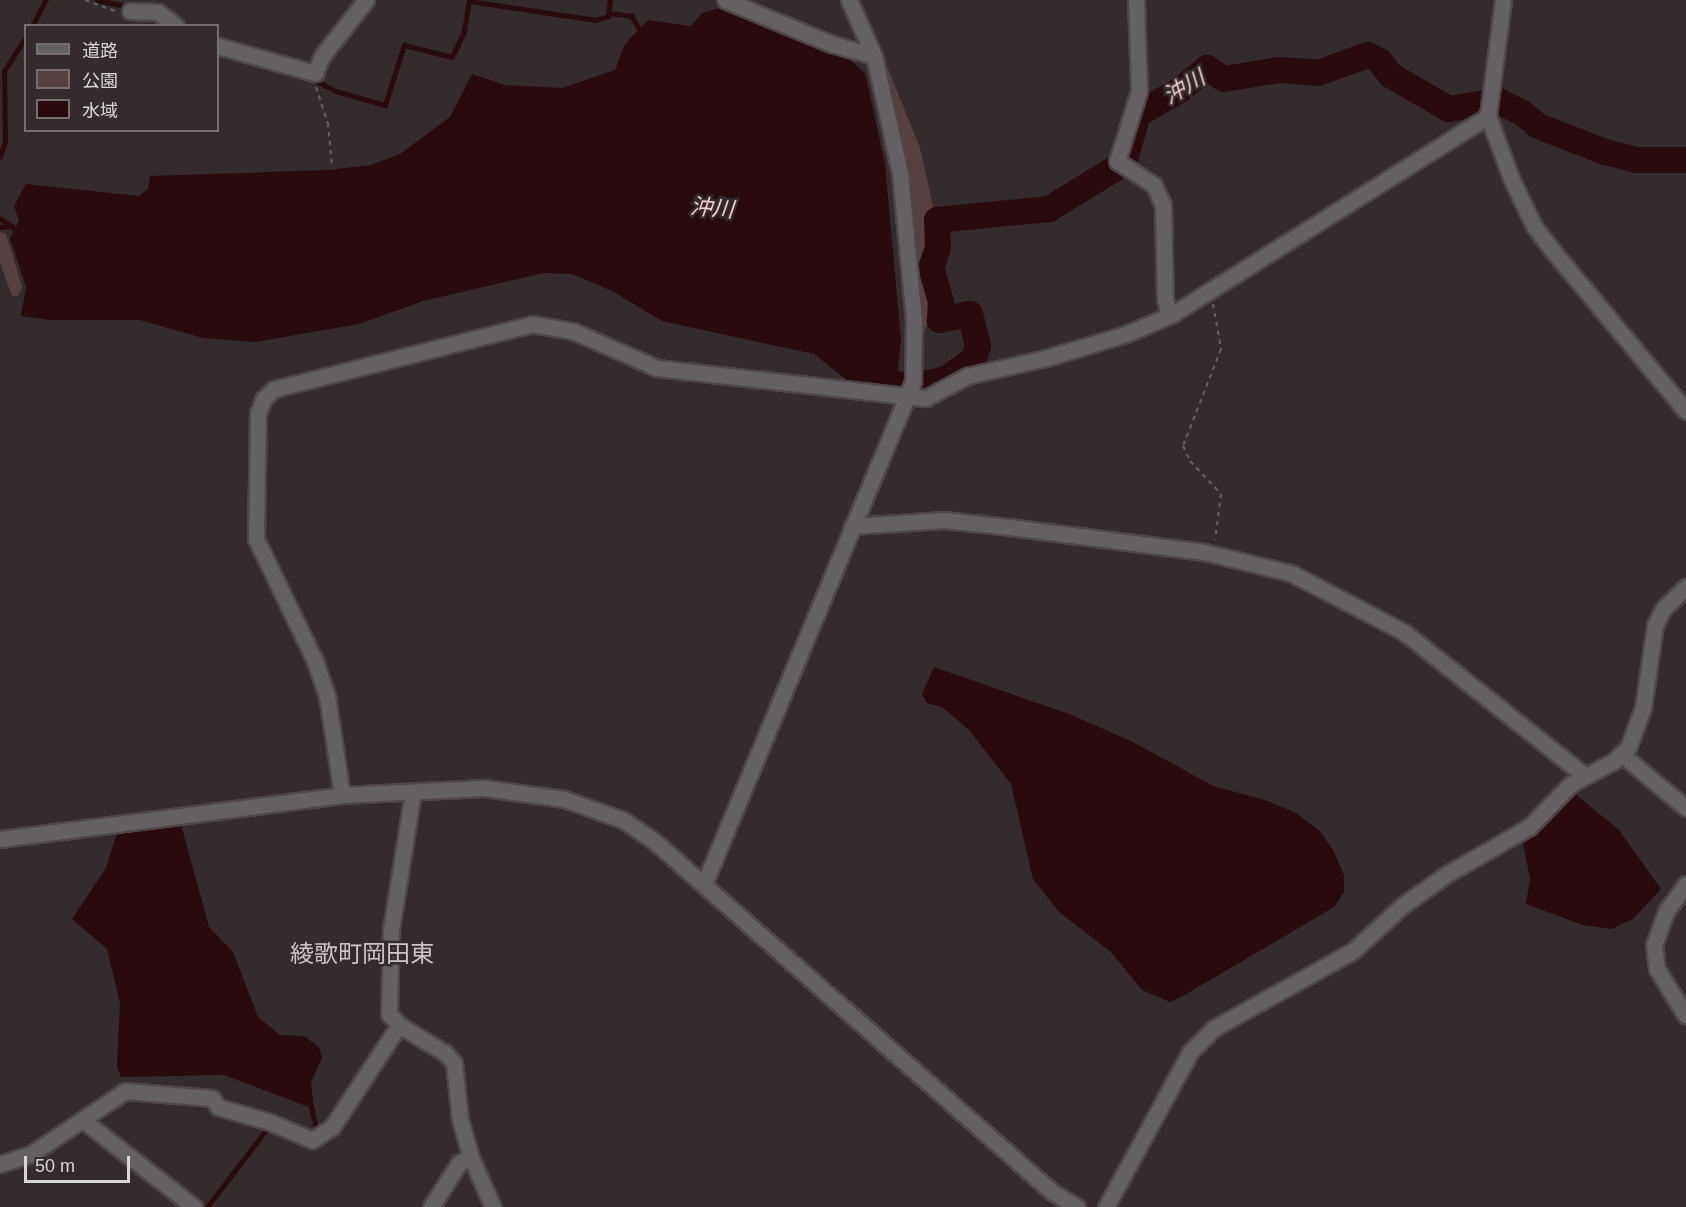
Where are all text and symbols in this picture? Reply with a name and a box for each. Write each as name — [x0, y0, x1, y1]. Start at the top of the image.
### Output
legend — [24, 24, 219, 132]
text: 道路 — [82, 41, 118, 61]
water label: 沖川 — [1158, 64, 1210, 110]
text: 公園 — [82, 71, 118, 91]
text: 水域 — [82, 101, 118, 121]
water label: 沖川 — [689, 193, 735, 223]
district label: 綾歌町岡田東 — [290, 940, 434, 968]
scale bar — [27, 1144, 134, 1182]
text: 50 m — [35, 1156, 75, 1176]

